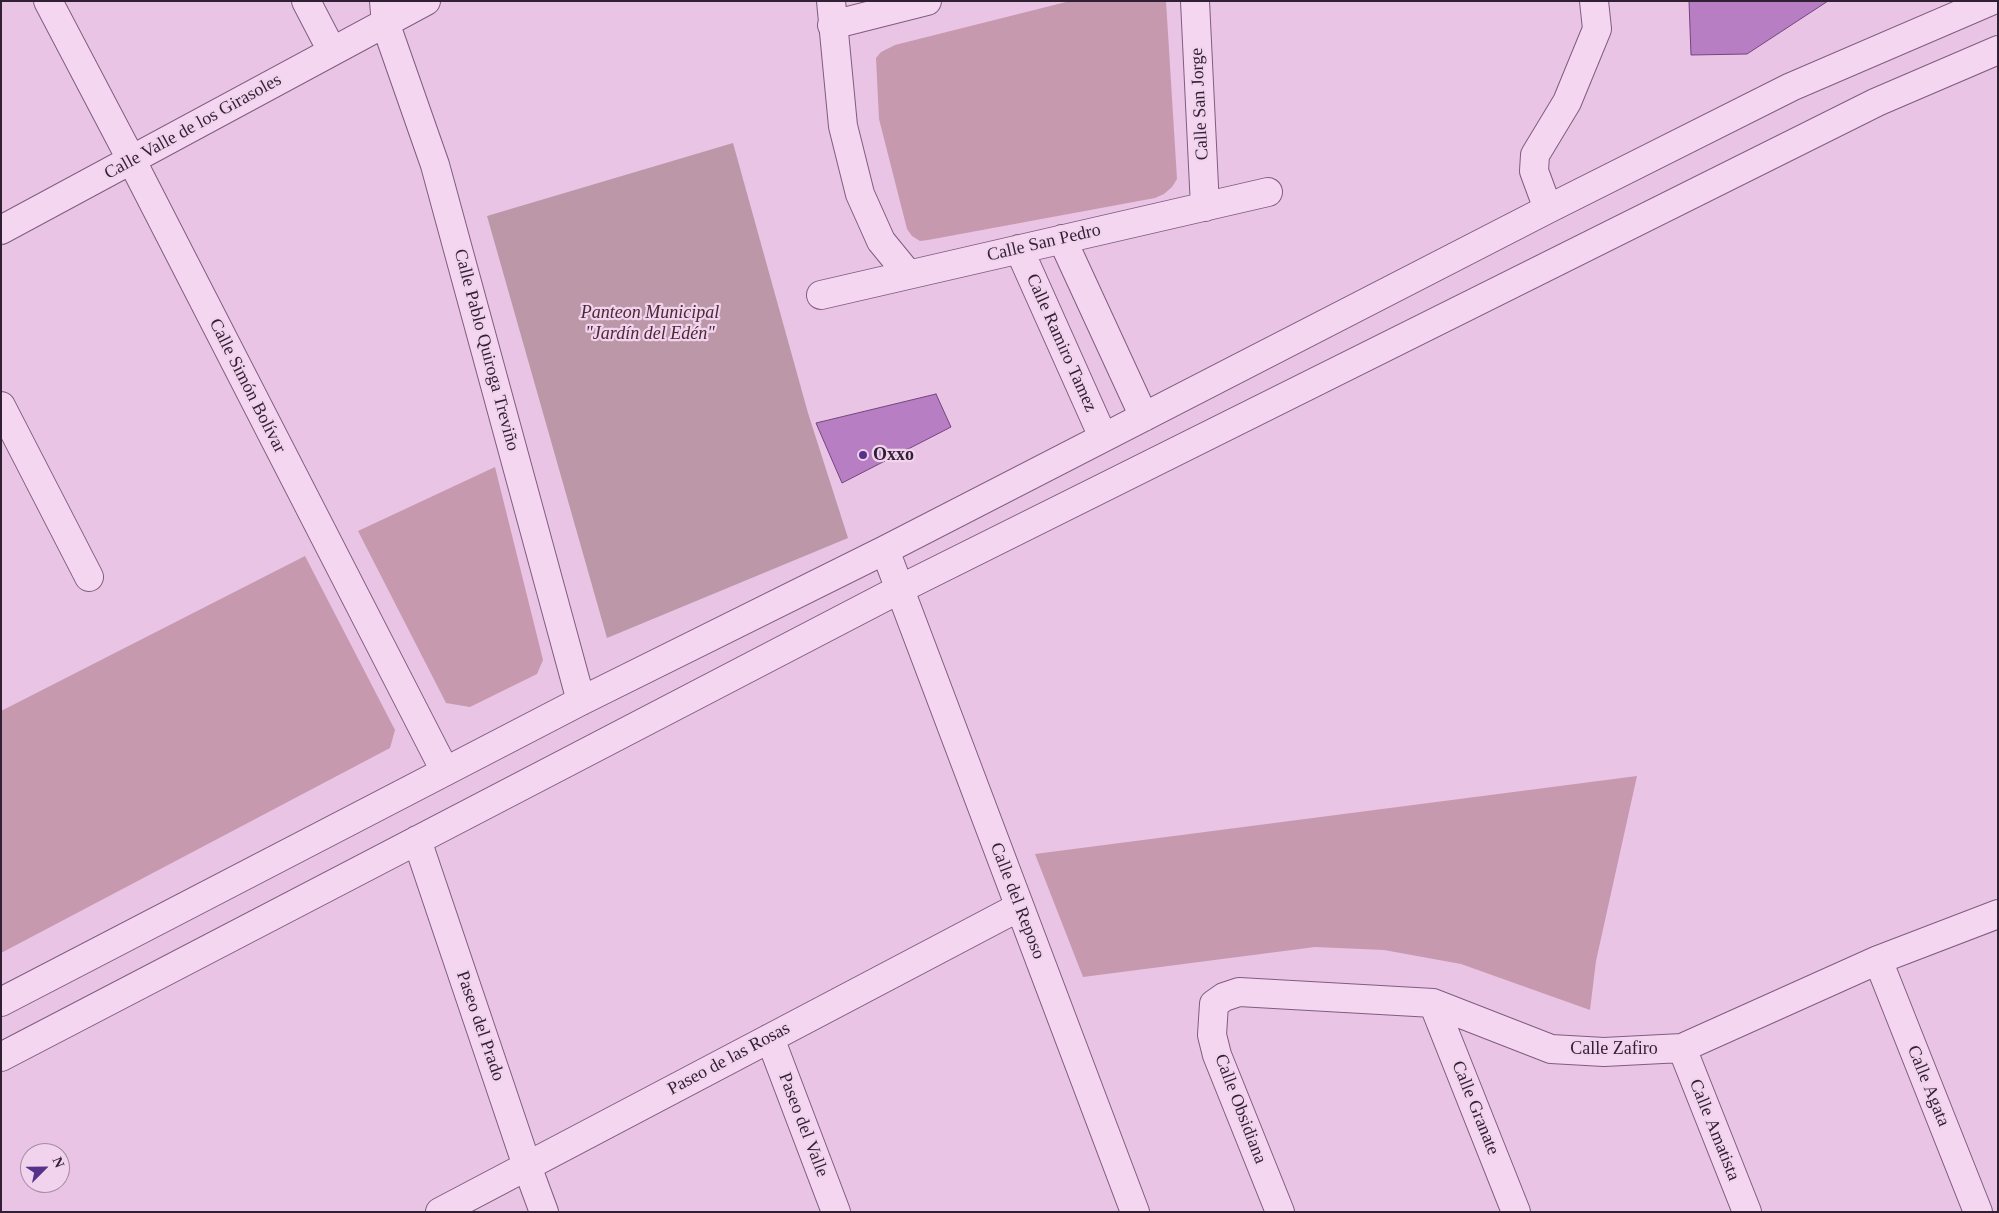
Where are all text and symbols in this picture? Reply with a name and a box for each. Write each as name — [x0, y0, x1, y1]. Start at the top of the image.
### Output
street label: Calle San Jorge — [1186, 47, 1214, 161]
street label: Calle Valle de los Girasoles — [101, 69, 285, 185]
street label: Calle San Pedro — [985, 219, 1103, 267]
street label: Calle Pablo Quiroga Treviño — [449, 247, 523, 453]
street label: Calle Ramiro Tamez — [1021, 271, 1101, 415]
park label: Panteon Municipal "Jardín del Edén" — [581, 302, 719, 344]
street label: Calle Simón Bolívar — [204, 315, 290, 457]
place label: Oxxo — [873, 444, 914, 466]
marker: Oxxo — [857, 449, 869, 461]
street label: Calle del Reposo — [985, 840, 1049, 962]
street label: Paseo del Prado — [451, 968, 509, 1084]
street label: Paseo de las Rosas — [664, 1018, 794, 1100]
street label: Calle Zafiro — [1570, 1038, 1658, 1060]
street label: Calle Agata — [1902, 1042, 1954, 1130]
street label: Calle Obsidiana — [1209, 1051, 1271, 1167]
street label: Calle Granate — [1446, 1058, 1504, 1158]
street label: Paseo del Valle — [773, 1070, 833, 1180]
street label: Calle Amatista — [1684, 1076, 1744, 1184]
north arrow — [20, 1143, 70, 1193]
text: N — [49, 1155, 67, 1170]

